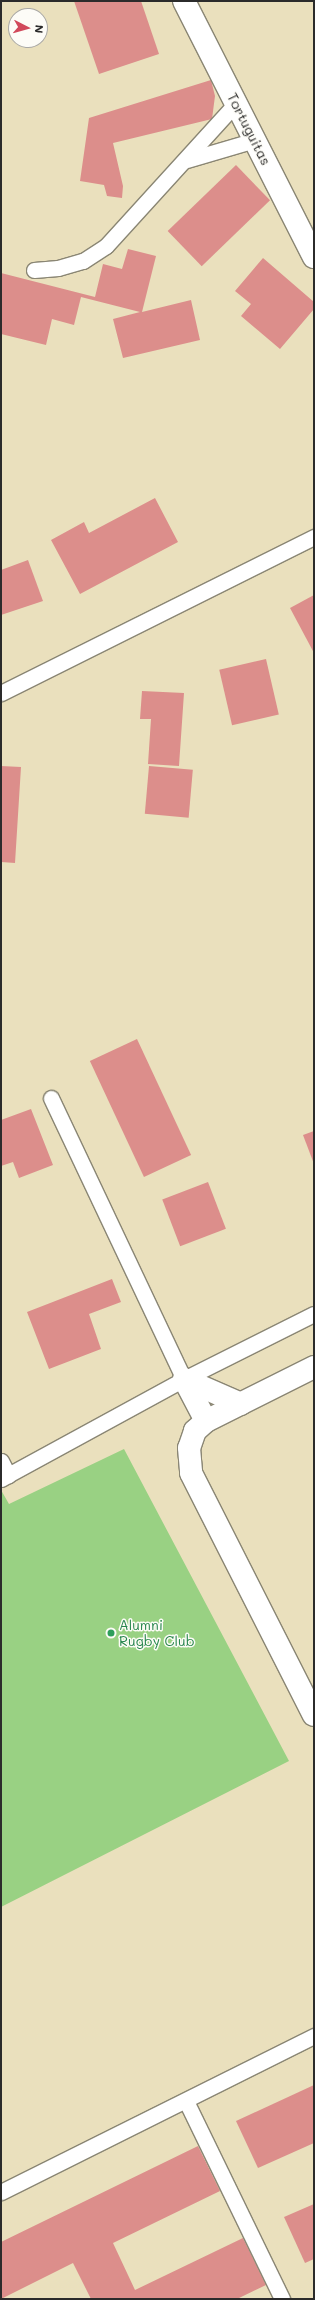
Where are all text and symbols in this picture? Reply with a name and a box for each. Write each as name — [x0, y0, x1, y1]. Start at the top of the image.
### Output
north arrow — [8, 8, 48, 48]
text: N — [32, 24, 47, 34]
street label: Tortuguitas — [224, 90, 274, 168]
place label: Alumni Rugby Club — [119, 1617, 195, 1650]
marker: Alumni Rugby Club — [106, 1628, 116, 1638]

